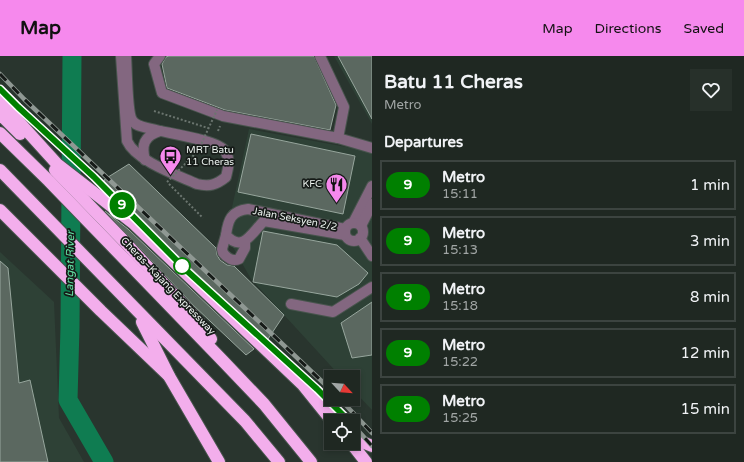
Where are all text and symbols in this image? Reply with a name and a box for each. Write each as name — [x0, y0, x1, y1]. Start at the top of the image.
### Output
text: Map — [20, 17, 61, 39]
text: Map — [542, 20, 573, 37]
text: Directions — [595, 20, 662, 37]
text: Saved — [684, 20, 724, 37]
button: heart — [690, 69, 732, 111]
text: Batu 11 Cheras — [384, 71, 523, 93]
text: Metro — [384, 97, 421, 113]
text: Departures — [384, 133, 463, 151]
bus stop icon: MRT Batu 11 Cheras — [158, 143, 184, 176]
place label: MRT Batu 11 Cheras — [186, 144, 234, 168]
text: Metro — [442, 168, 485, 186]
restaurant icon: KFC — [324, 171, 350, 204]
text: 9 — [404, 176, 412, 193]
text: 1 min — [690, 176, 730, 194]
place label: KFC — [302, 178, 322, 190]
text: 15:11 — [442, 186, 478, 202]
line badge: 9 — [109, 192, 135, 218]
text: 9 — [118, 196, 126, 213]
street label: Jalan Seksyen 2/2 — [252, 205, 338, 233]
text: Metro — [442, 224, 485, 242]
water label: Langat River — [63, 229, 77, 297]
text: 9 — [404, 232, 412, 249]
text: 3 min — [690, 232, 730, 250]
street label: Cheras–Kajang Expressway — [118, 235, 218, 338]
text: 15:13 — [442, 242, 478, 258]
unlabelled marker — [173, 257, 191, 275]
text: Metro — [442, 280, 485, 298]
text: 9 — [404, 288, 412, 305]
text: 8 min — [690, 288, 730, 306]
text: 15:18 — [442, 298, 478, 314]
text: Metro — [442, 336, 485, 354]
text: 9 — [404, 344, 412, 361]
text: 12 min — [681, 344, 730, 362]
text: 15:22 — [442, 354, 478, 370]
north arrow — [324, 370, 360, 406]
map controls — [324, 370, 360, 450]
text: Metro — [442, 392, 485, 410]
text: 9 — [404, 400, 412, 417]
text: 15 min — [681, 400, 730, 418]
text: 15:25 — [442, 410, 478, 426]
button: locate — [324, 414, 360, 450]

